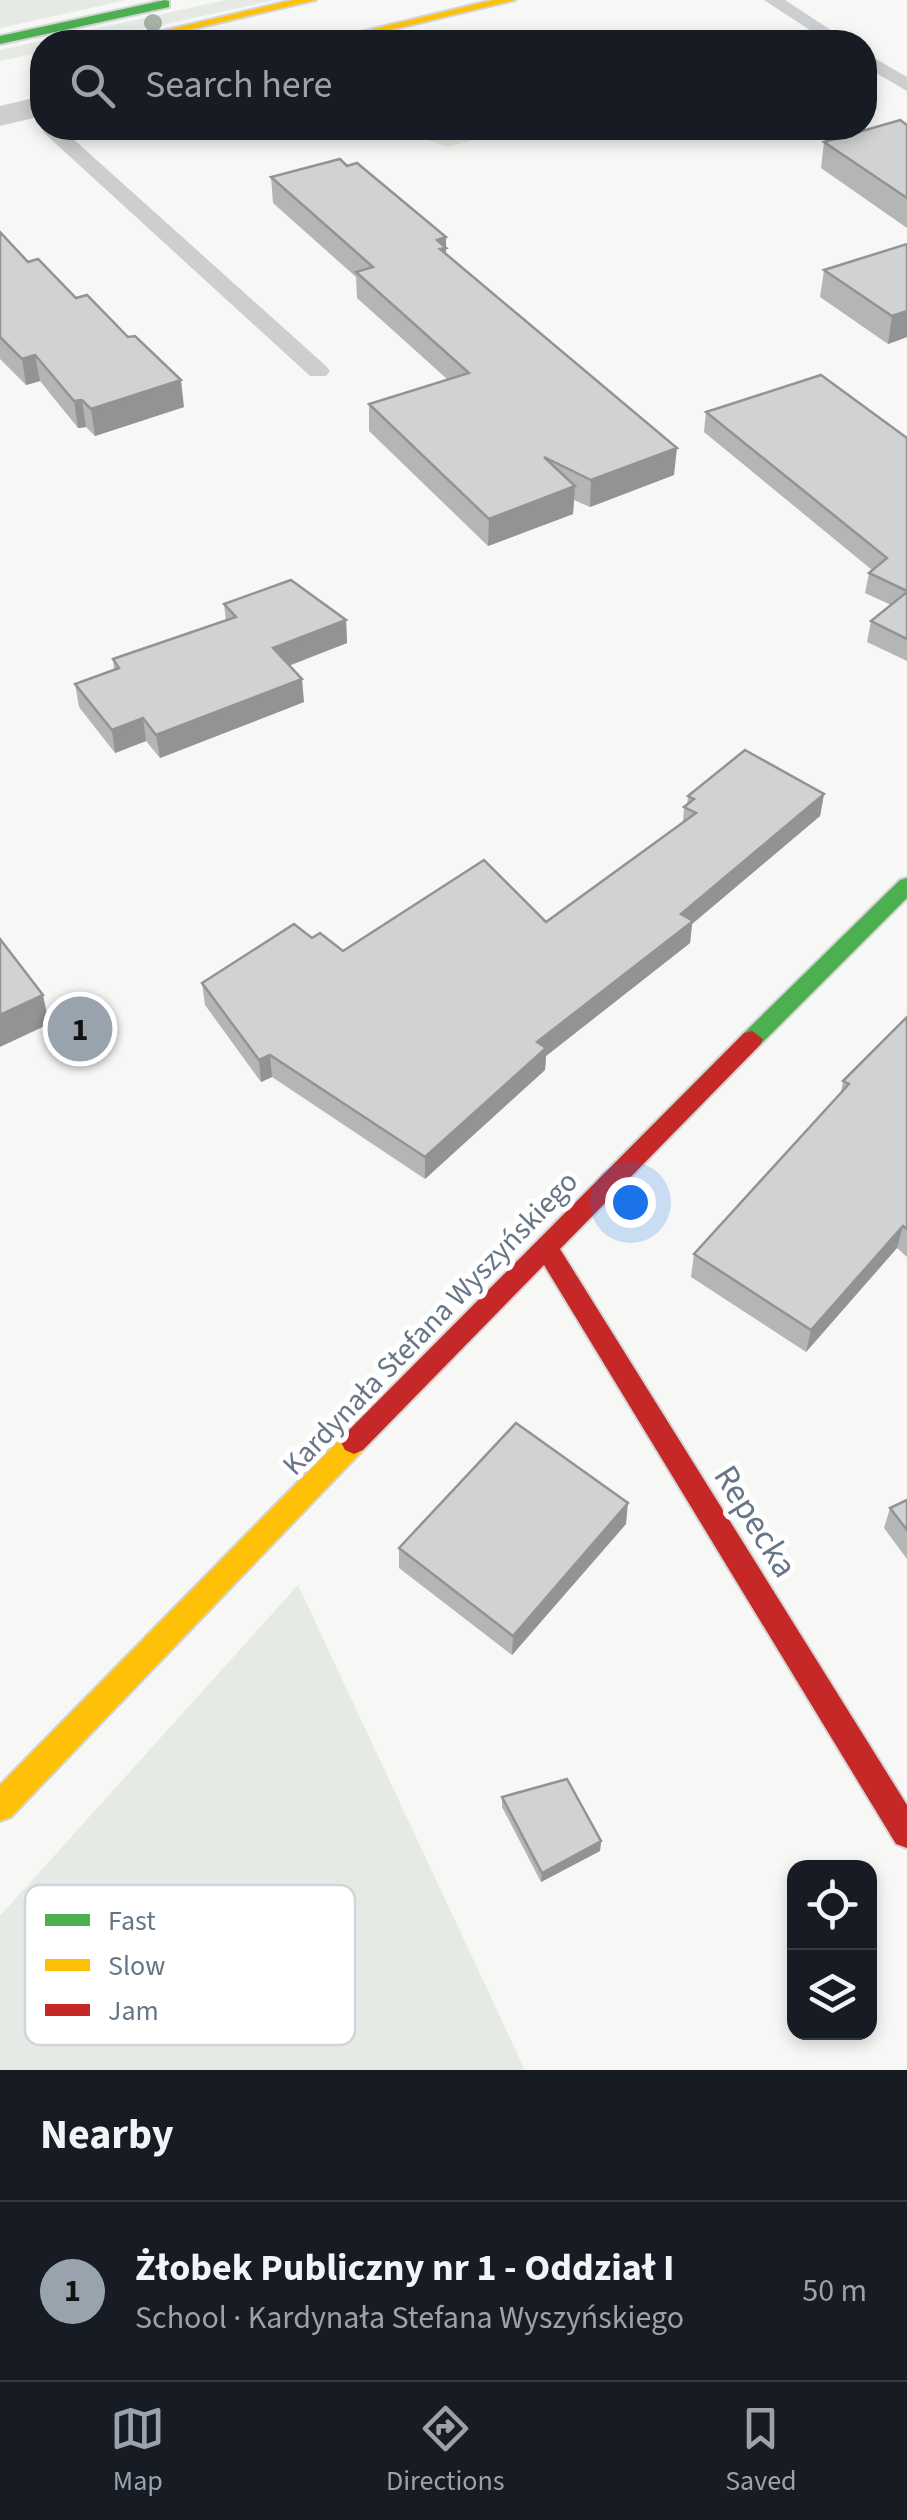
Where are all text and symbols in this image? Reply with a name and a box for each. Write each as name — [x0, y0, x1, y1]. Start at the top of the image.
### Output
search box — [30, 30, 877, 140]
icon: search — [65, 58, 120, 113]
text: Search here — [145, 58, 332, 112]
pin: 1 — [48, 992, 112, 1066]
street label: Kardynała Stefana Wyszyńskiego — [273, 1161, 588, 1485]
your location — [605, 1177, 656, 1228]
street label: Repecka — [701, 1456, 809, 1587]
map controls — [787, 1860, 877, 2040]
button: locate — [787, 1860, 877, 1950]
legend — [25, 1885, 355, 2045]
text: Fast — [108, 1901, 156, 1941]
text: Slow — [108, 1946, 165, 1986]
button: layers — [787, 1950, 877, 2040]
text: Jam — [108, 1991, 159, 2031]
text: Nearby — [40, 2105, 174, 2165]
text: Żłobek Publiczny nr 1 - Oddział I — [135, 2241, 675, 2295]
text: 1 — [64, 2268, 81, 2314]
text: 50 m — [802, 2268, 867, 2314]
text: School · Kardynała Stefana Wyszyńskiego — [135, 2295, 684, 2341]
tab: Map — [110, 2401, 165, 2501]
tab: Directions — [386, 2401, 505, 2501]
tab: Saved — [725, 2401, 797, 2501]

